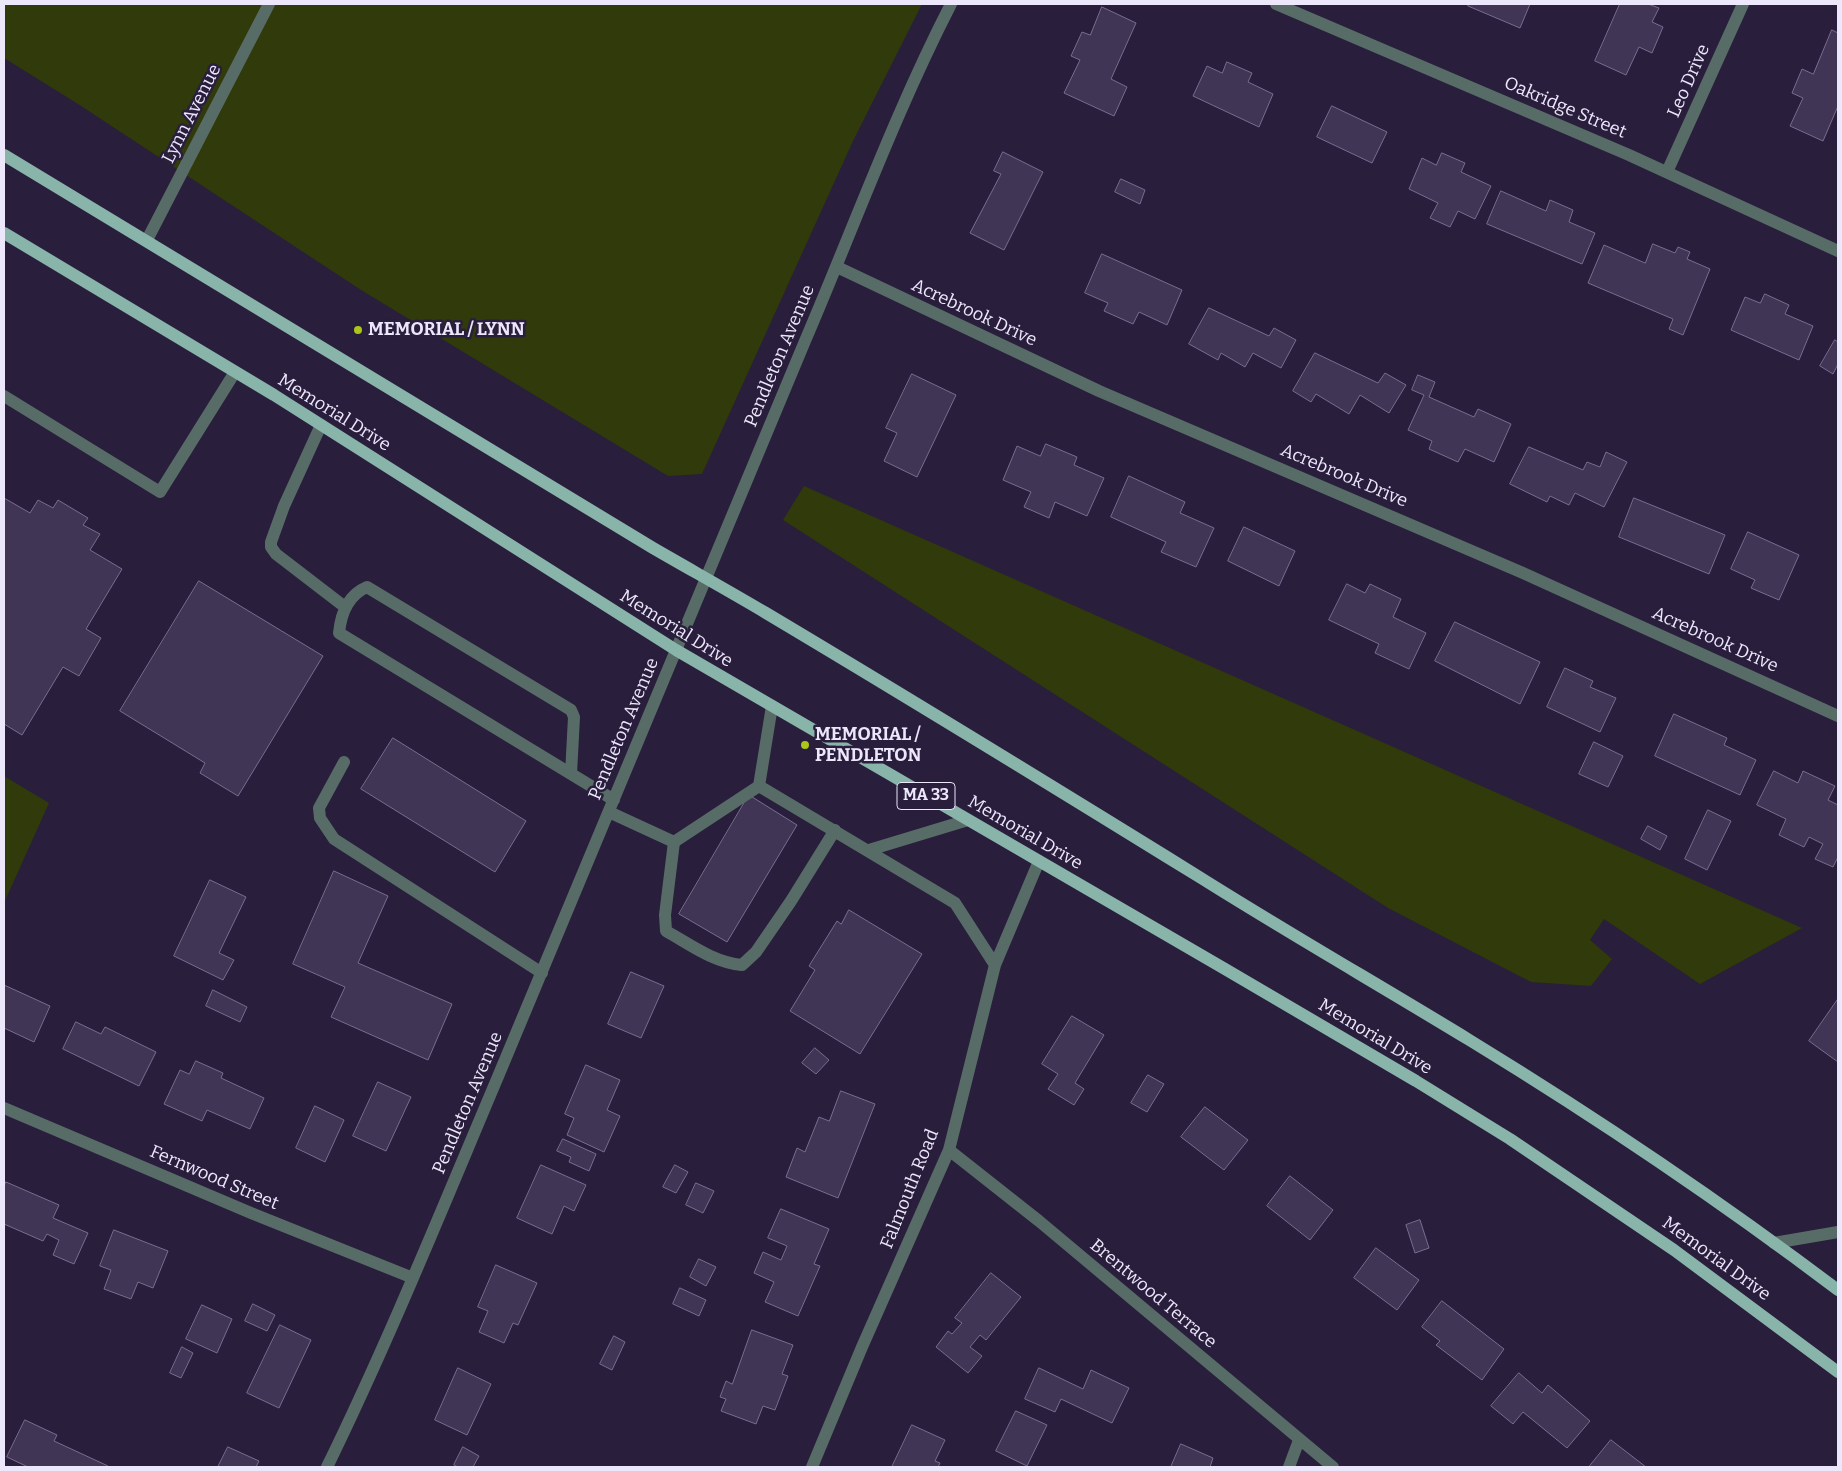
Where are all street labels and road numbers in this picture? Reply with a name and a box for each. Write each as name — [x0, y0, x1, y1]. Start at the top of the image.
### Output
street label: Leo Drive — [1663, 41, 1715, 121]
street label: Lynn Avenue — [158, 61, 226, 167]
street label: Oakridge Street — [1501, 73, 1629, 143]
street label: Acrebrook Drive — [908, 275, 1040, 351]
street label: Pendleton Avenue — [740, 282, 820, 430]
street label: Memorial Drive — [274, 370, 394, 456]
street label: Acrebrook Drive — [1277, 440, 1411, 512]
street label: Memorial Drive — [616, 586, 736, 672]
street label: Acrebrook Drive — [1649, 603, 1781, 677]
street label: Pendleton Avenue — [584, 655, 664, 803]
road number: MA 33 — [897, 782, 955, 809]
street label: Memorial Drive — [964, 791, 1086, 875]
street label: Memorial Drive — [1314, 995, 1436, 1079]
street label: Pendleton Avenue — [428, 1029, 508, 1177]
street label: Falmouth Road — [876, 1126, 944, 1252]
street label: Fernwood Street — [146, 1141, 282, 1215]
street label: Memorial Drive — [1657, 1212, 1775, 1306]
street label: Brentwood Terrace — [1085, 1235, 1221, 1353]

